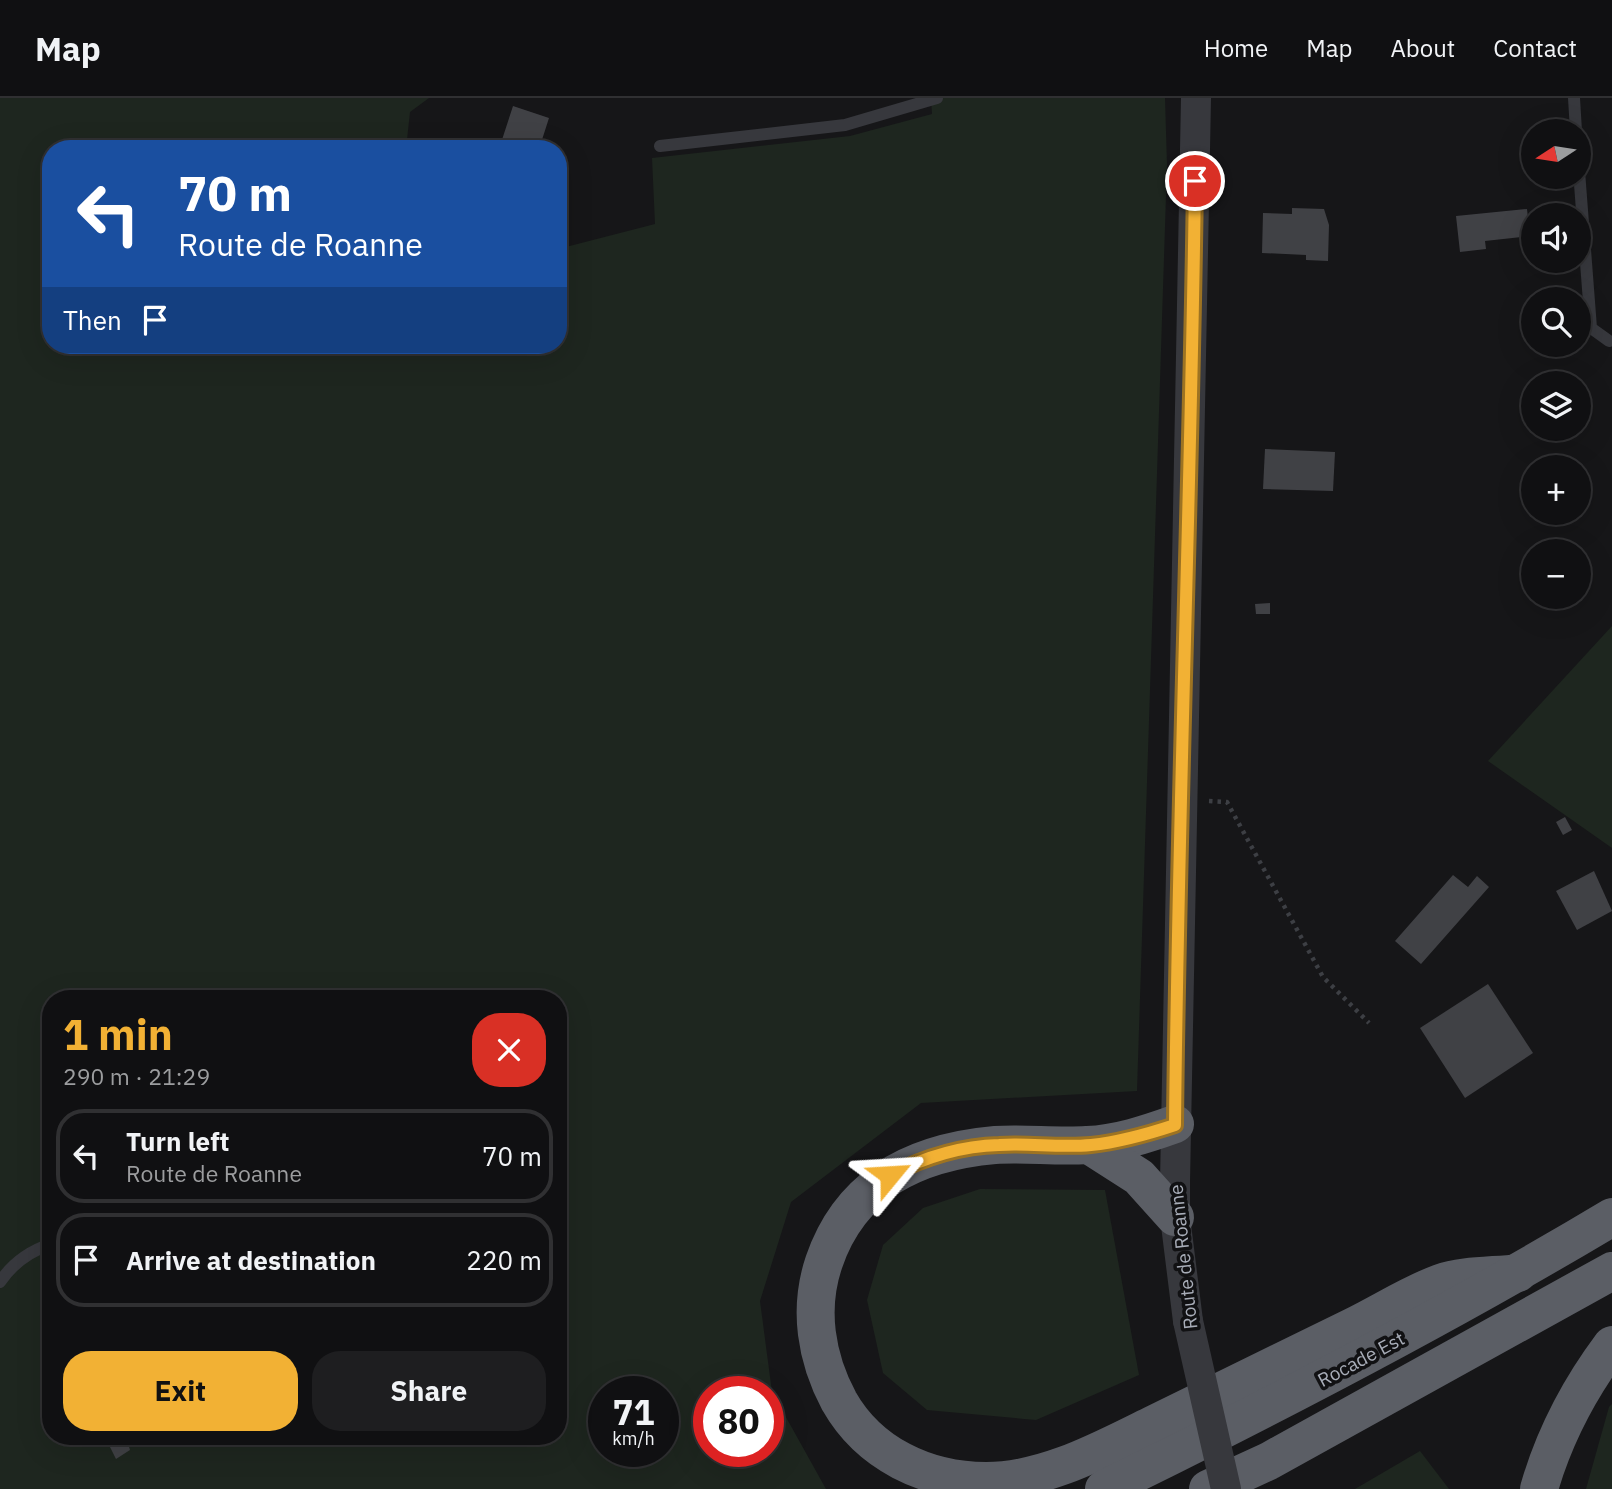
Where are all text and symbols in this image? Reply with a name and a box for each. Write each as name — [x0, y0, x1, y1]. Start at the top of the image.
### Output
text: Map — [35, 27, 101, 70]
text: Home — [1204, 32, 1268, 64]
text: Map — [1306, 32, 1352, 64]
text: About — [1390, 32, 1455, 64]
text: Contact — [1493, 32, 1577, 64]
north arrow — [1521, 119, 1591, 189]
map controls — [1521, 119, 1591, 609]
pin — [1165, 151, 1225, 211]
text: 70 m — [178, 161, 292, 224]
icon: arrive — [1176, 162, 1214, 200]
icon: left — [63, 168, 154, 259]
button: sound — [1521, 203, 1591, 273]
text: Route de Roanne — [178, 223, 423, 265]
button: search — [1521, 287, 1591, 357]
icon: arrive — [136, 301, 174, 339]
text: Then — [63, 303, 122, 337]
button: layers — [1521, 371, 1591, 441]
button: + — [1521, 455, 1591, 525]
button: − — [1521, 539, 1591, 609]
text: 1 min — [63, 1007, 173, 1062]
button: close — [472, 1013, 546, 1087]
text: 290 m · 21:29 — [63, 1061, 210, 1091]
text: Turn left — [126, 1124, 229, 1158]
icon: left — [67, 1137, 105, 1175]
position arrow — [853, 1138, 927, 1212]
text: 70 m — [482, 1139, 542, 1173]
text: Route de Roanne — [126, 1158, 302, 1188]
street label: Route de Roanne — [1163, 1183, 1203, 1331]
icon: arrive — [67, 1241, 105, 1279]
text: Arrive at destination — [126, 1243, 376, 1277]
text: 220 m — [466, 1243, 542, 1277]
street label: Rocade Est — [1313, 1326, 1409, 1392]
button: Exit — [63, 1351, 298, 1431]
button: Share — [312, 1351, 546, 1431]
speed limit sign: 80 — [693, 1376, 784, 1467]
text: 71 — [612, 1389, 655, 1435]
text: km/h — [612, 1427, 655, 1450]

